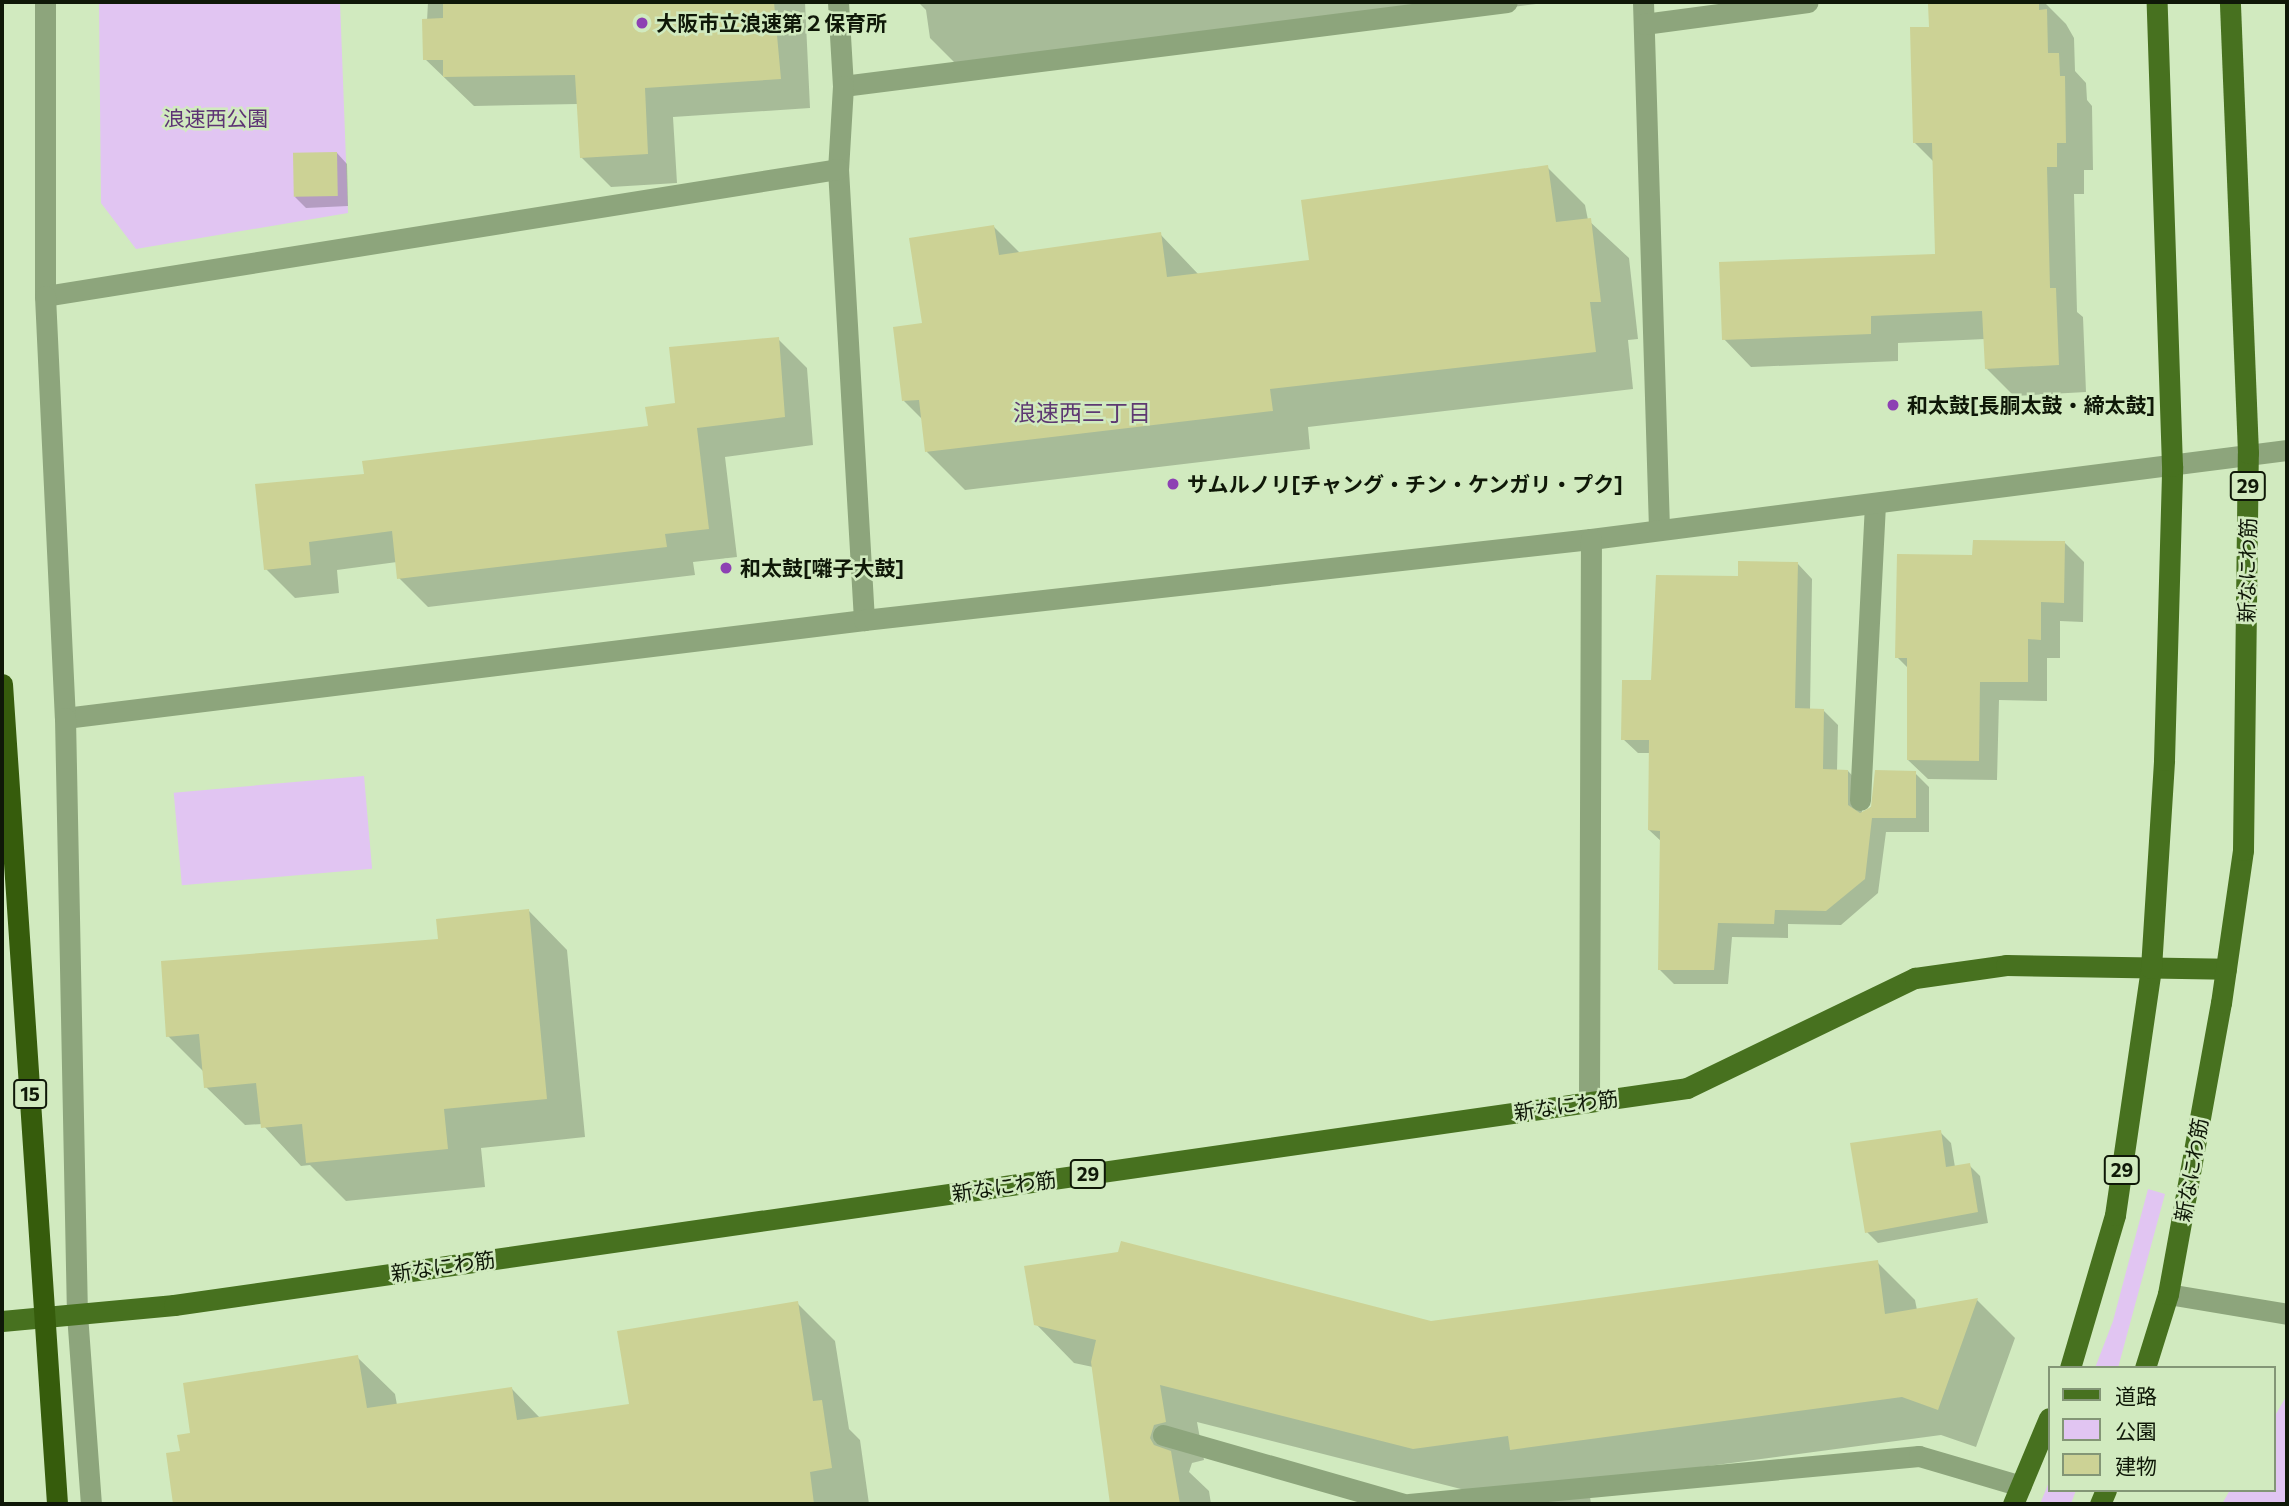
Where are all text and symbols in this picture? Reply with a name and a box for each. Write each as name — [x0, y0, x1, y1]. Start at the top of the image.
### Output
place label: 大阪市立浪速第２保育所 — [656, 10, 887, 36]
marker: 大阪市立浪速第２保育所 — [634, 15, 650, 31]
park label: 浪速西公園 — [164, 105, 268, 131]
place label: 和太鼓[長胴太鼓・締太鼓] — [1907, 392, 2155, 418]
marker: 和太鼓[長胴太鼓・締太鼓] — [1885, 397, 1901, 413]
district label: 浪速西三丁目 — [1013, 398, 1151, 426]
place label: サムルノリ[チャング・チン・ケンガリ・プク] — [1187, 471, 1624, 497]
road number: 29 — [2229, 471, 2267, 502]
marker: サムルノリ[チャング・チン・ケンガリ・プク] — [1165, 476, 1181, 492]
street label: 新なにわ筋 — [2233, 517, 2261, 623]
place label: 和太鼓[囃子大鼓] — [740, 555, 904, 581]
marker: 和太鼓[囃子大鼓] — [718, 560, 734, 576]
road number: 15 — [12, 1078, 48, 1110]
street label: 新なにわ筋 — [1512, 1085, 1620, 1125]
street label: 新なにわ筋 — [2169, 1116, 2213, 1224]
road number: 29 — [2103, 1154, 2141, 1186]
road number: 29 — [1069, 1158, 1107, 1190]
street label: 新なにわ筋 — [950, 1166, 1058, 1206]
street label: 新なにわ筋 — [389, 1246, 497, 1286]
legend — [2048, 1366, 2275, 1492]
text: 道路 — [2115, 1383, 2157, 1408]
text: 公園 — [2115, 1418, 2157, 1443]
text: 建物 — [2115, 1453, 2157, 1478]

